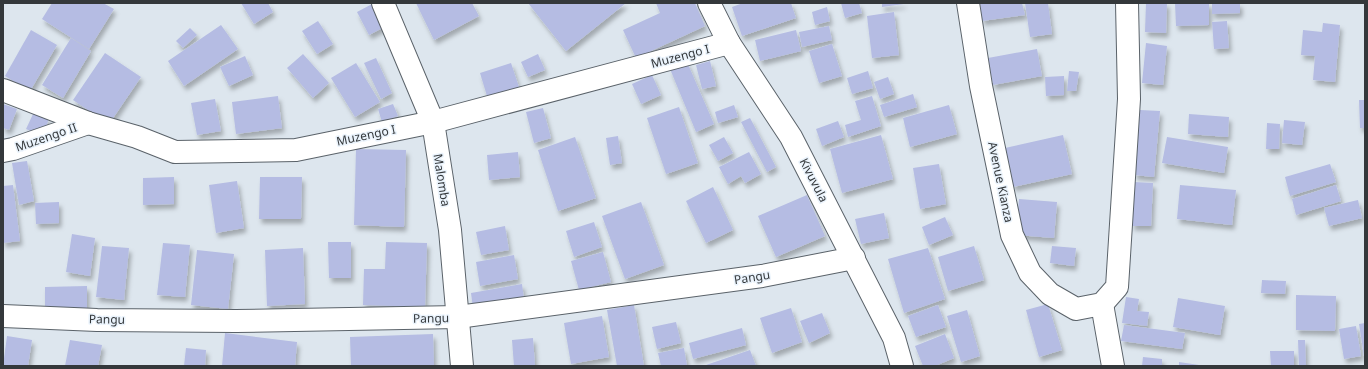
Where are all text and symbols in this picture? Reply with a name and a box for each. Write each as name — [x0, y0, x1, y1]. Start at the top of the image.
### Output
street label: Muzengo I — [649, 40, 711, 72]
street label: Muzengo II — [13, 119, 79, 155]
street label: Muzengo I — [335, 120, 397, 150]
street label: Avenue Kianza — [984, 140, 1018, 224]
street label: Malomba — [429, 152, 455, 208]
street label: Kivuvula — [796, 155, 832, 205]
street label: Pangu — [733, 266, 771, 288]
street label: Pangu — [413, 309, 449, 327]
street label: Pangu — [89, 310, 125, 328]

